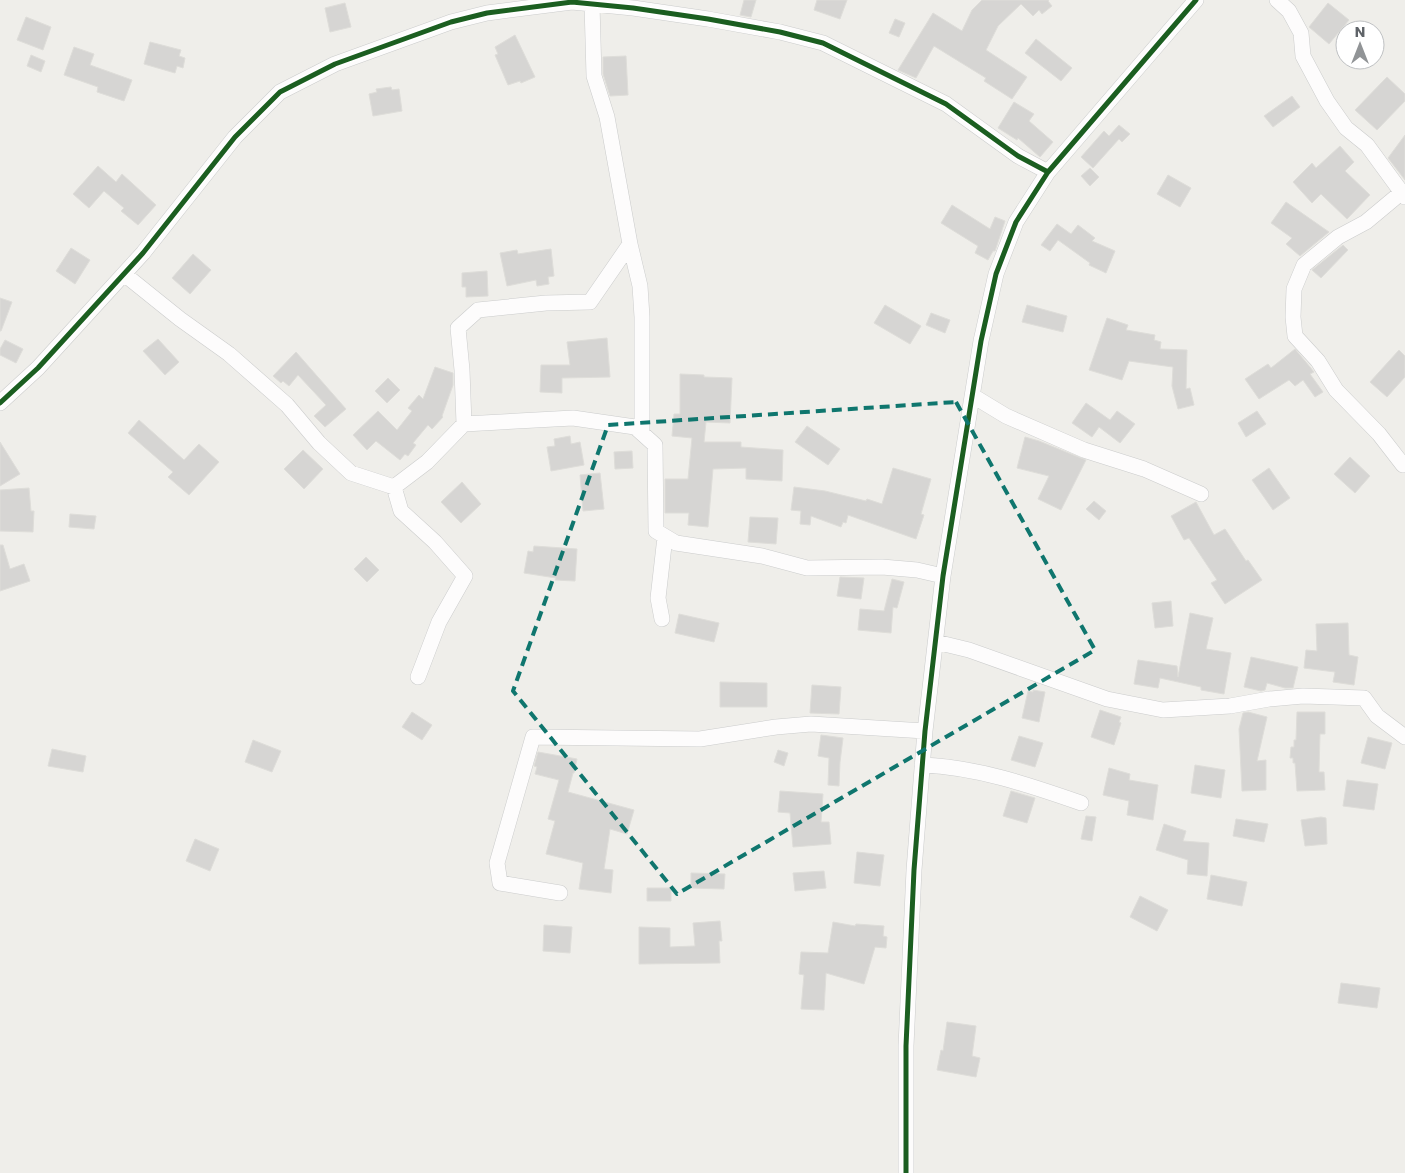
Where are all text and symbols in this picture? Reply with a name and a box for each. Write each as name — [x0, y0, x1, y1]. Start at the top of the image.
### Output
north arrow — [1335, 20, 1385, 70]
text: N — [1355, 22, 1365, 42]

